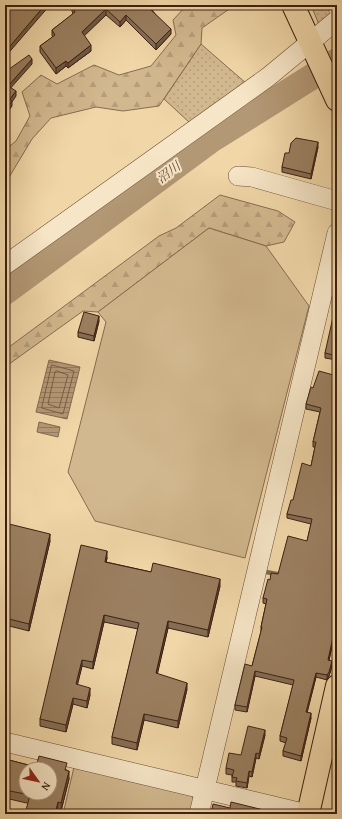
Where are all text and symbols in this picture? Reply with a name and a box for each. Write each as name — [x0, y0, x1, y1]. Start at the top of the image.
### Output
water label: 沼川 — [152, 156, 186, 188]
north arrow — [18, 761, 58, 801]
text: N — [37, 779, 55, 794]

